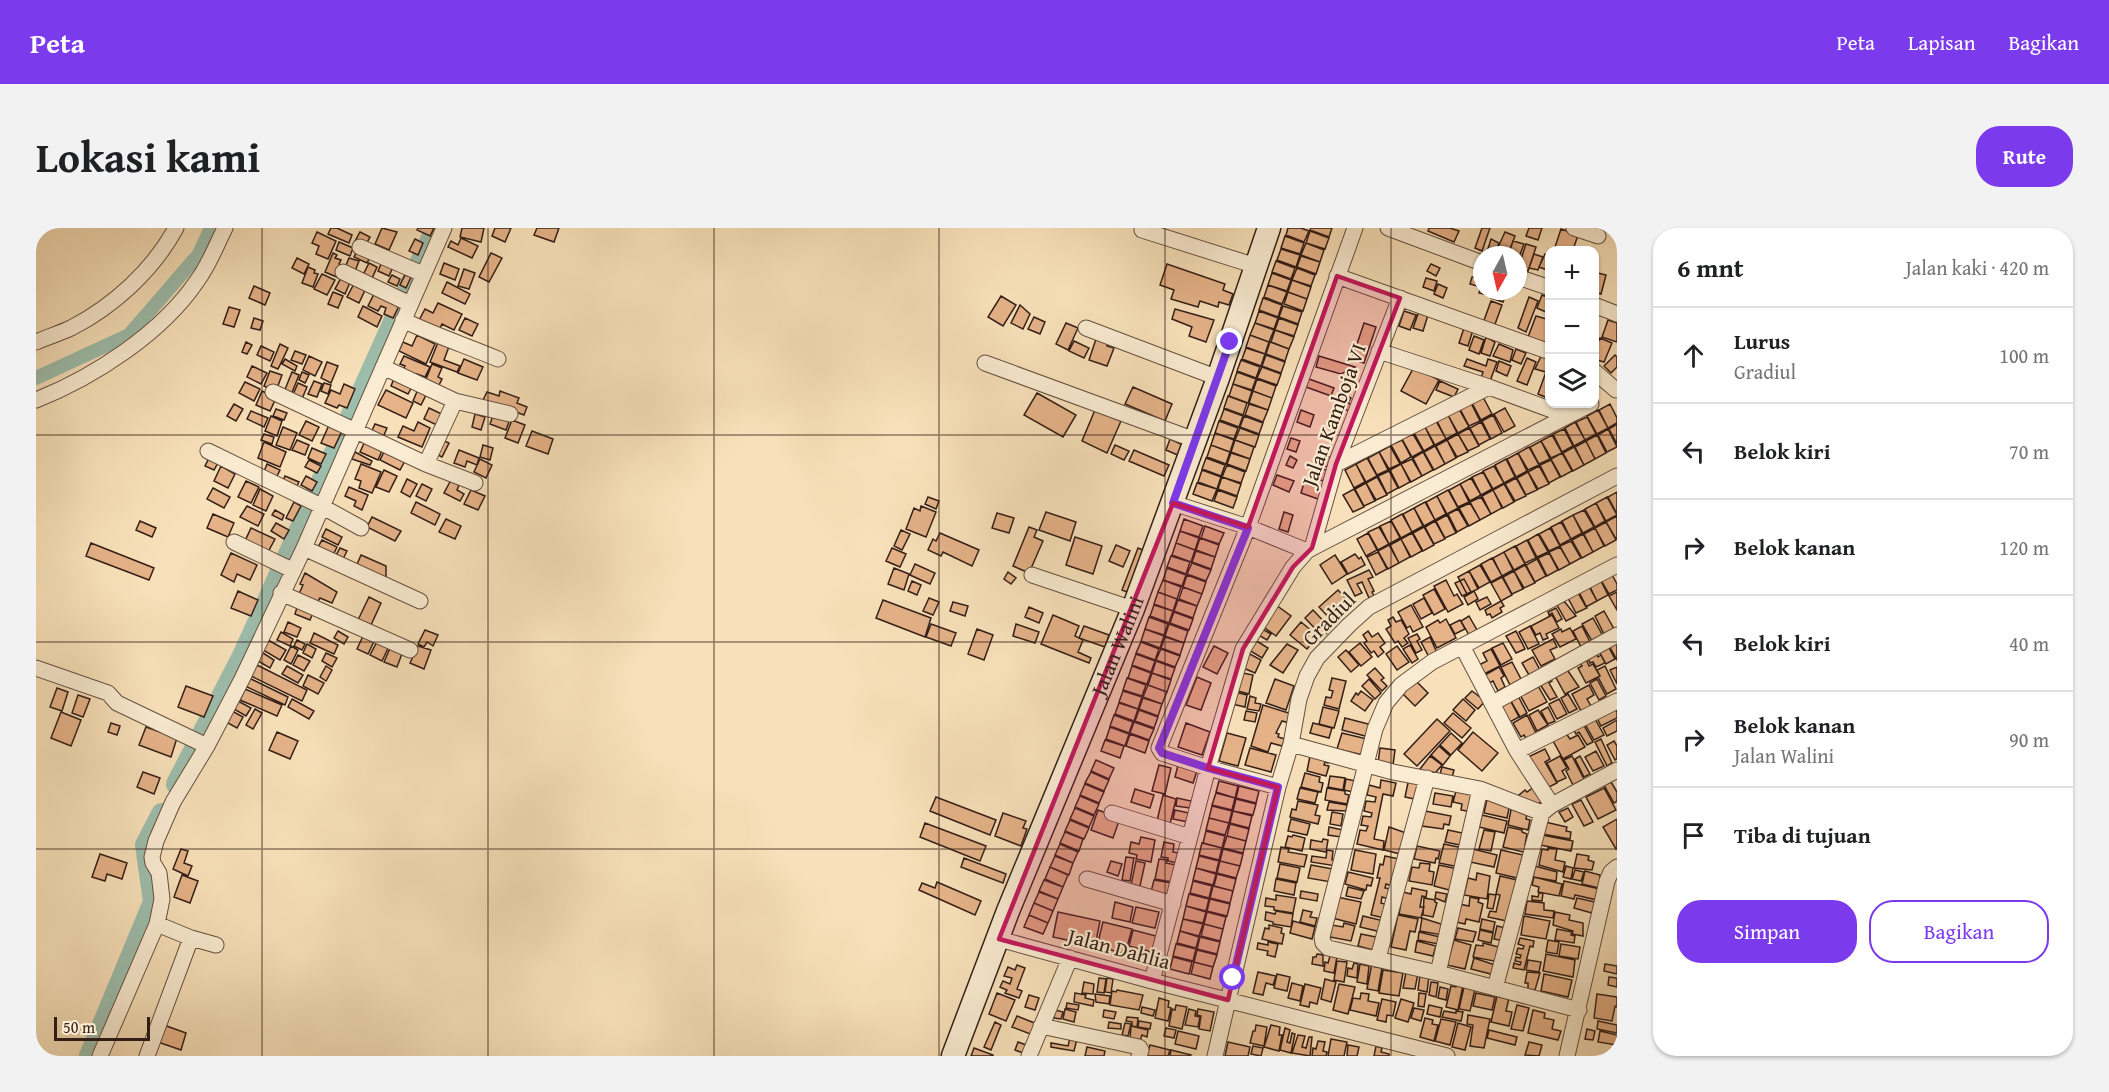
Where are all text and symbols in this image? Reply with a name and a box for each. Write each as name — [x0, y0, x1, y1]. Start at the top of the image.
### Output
text: Peta — [30, 22, 85, 63]
text: Peta — [1837, 27, 1875, 58]
text: Lapisan — [1908, 27, 1975, 58]
text: Bagikan — [2008, 27, 2079, 58]
text: Lokasi kami — [36, 126, 260, 187]
button: Rute — [1976, 126, 2073, 187]
north arrow — [1473, 246, 1527, 300]
map controls — [1545, 246, 1599, 408]
button: + — [1545, 246, 1599, 300]
text: 6 mnt — [1677, 248, 1744, 287]
text: Jalan kaki · 420 m — [1905, 253, 2049, 282]
button: − — [1545, 300, 1599, 354]
text: Lurus — [1734, 325, 1790, 357]
route end — [1216, 328, 1242, 354]
street label: Jalan Kamboja VI — [1292, 339, 1374, 494]
icon: ahead — [1677, 339, 1710, 372]
text: 100 m — [1999, 341, 2049, 370]
button: layers — [1545, 354, 1599, 408]
text: Gradiul — [1734, 357, 1796, 386]
icon: left — [1677, 435, 1710, 468]
text: Belok kiri — [1734, 435, 1831, 467]
text: 70 m — [2009, 437, 2049, 466]
icon: right — [1677, 531, 1710, 564]
text: Belok kanan — [1734, 531, 1855, 563]
text: 120 m — [1999, 533, 2049, 562]
street label: Gradiul — [1295, 585, 1363, 653]
street label: Jalan Walini — [1082, 591, 1152, 703]
icon: left — [1677, 627, 1710, 660]
text: Belok kiri — [1734, 627, 1831, 659]
text: 40 m — [2009, 629, 2049, 658]
text: Belok kanan — [1734, 709, 1855, 741]
icon: right — [1677, 723, 1710, 756]
text: 90 m — [2009, 725, 2049, 754]
text: Jalan Walini — [1734, 741, 1834, 770]
icon: arrive — [1677, 819, 1710, 852]
text: Tiba di tujuan — [1734, 819, 1871, 851]
button: Simpan — [1677, 900, 1857, 963]
button: Bagikan — [1869, 900, 2049, 963]
street label: Jalan Dahlia — [1062, 919, 1174, 977]
route start — [1219, 964, 1245, 990]
scale bar — [54, 1014, 150, 1042]
text: 50 m — [63, 1015, 95, 1039]

